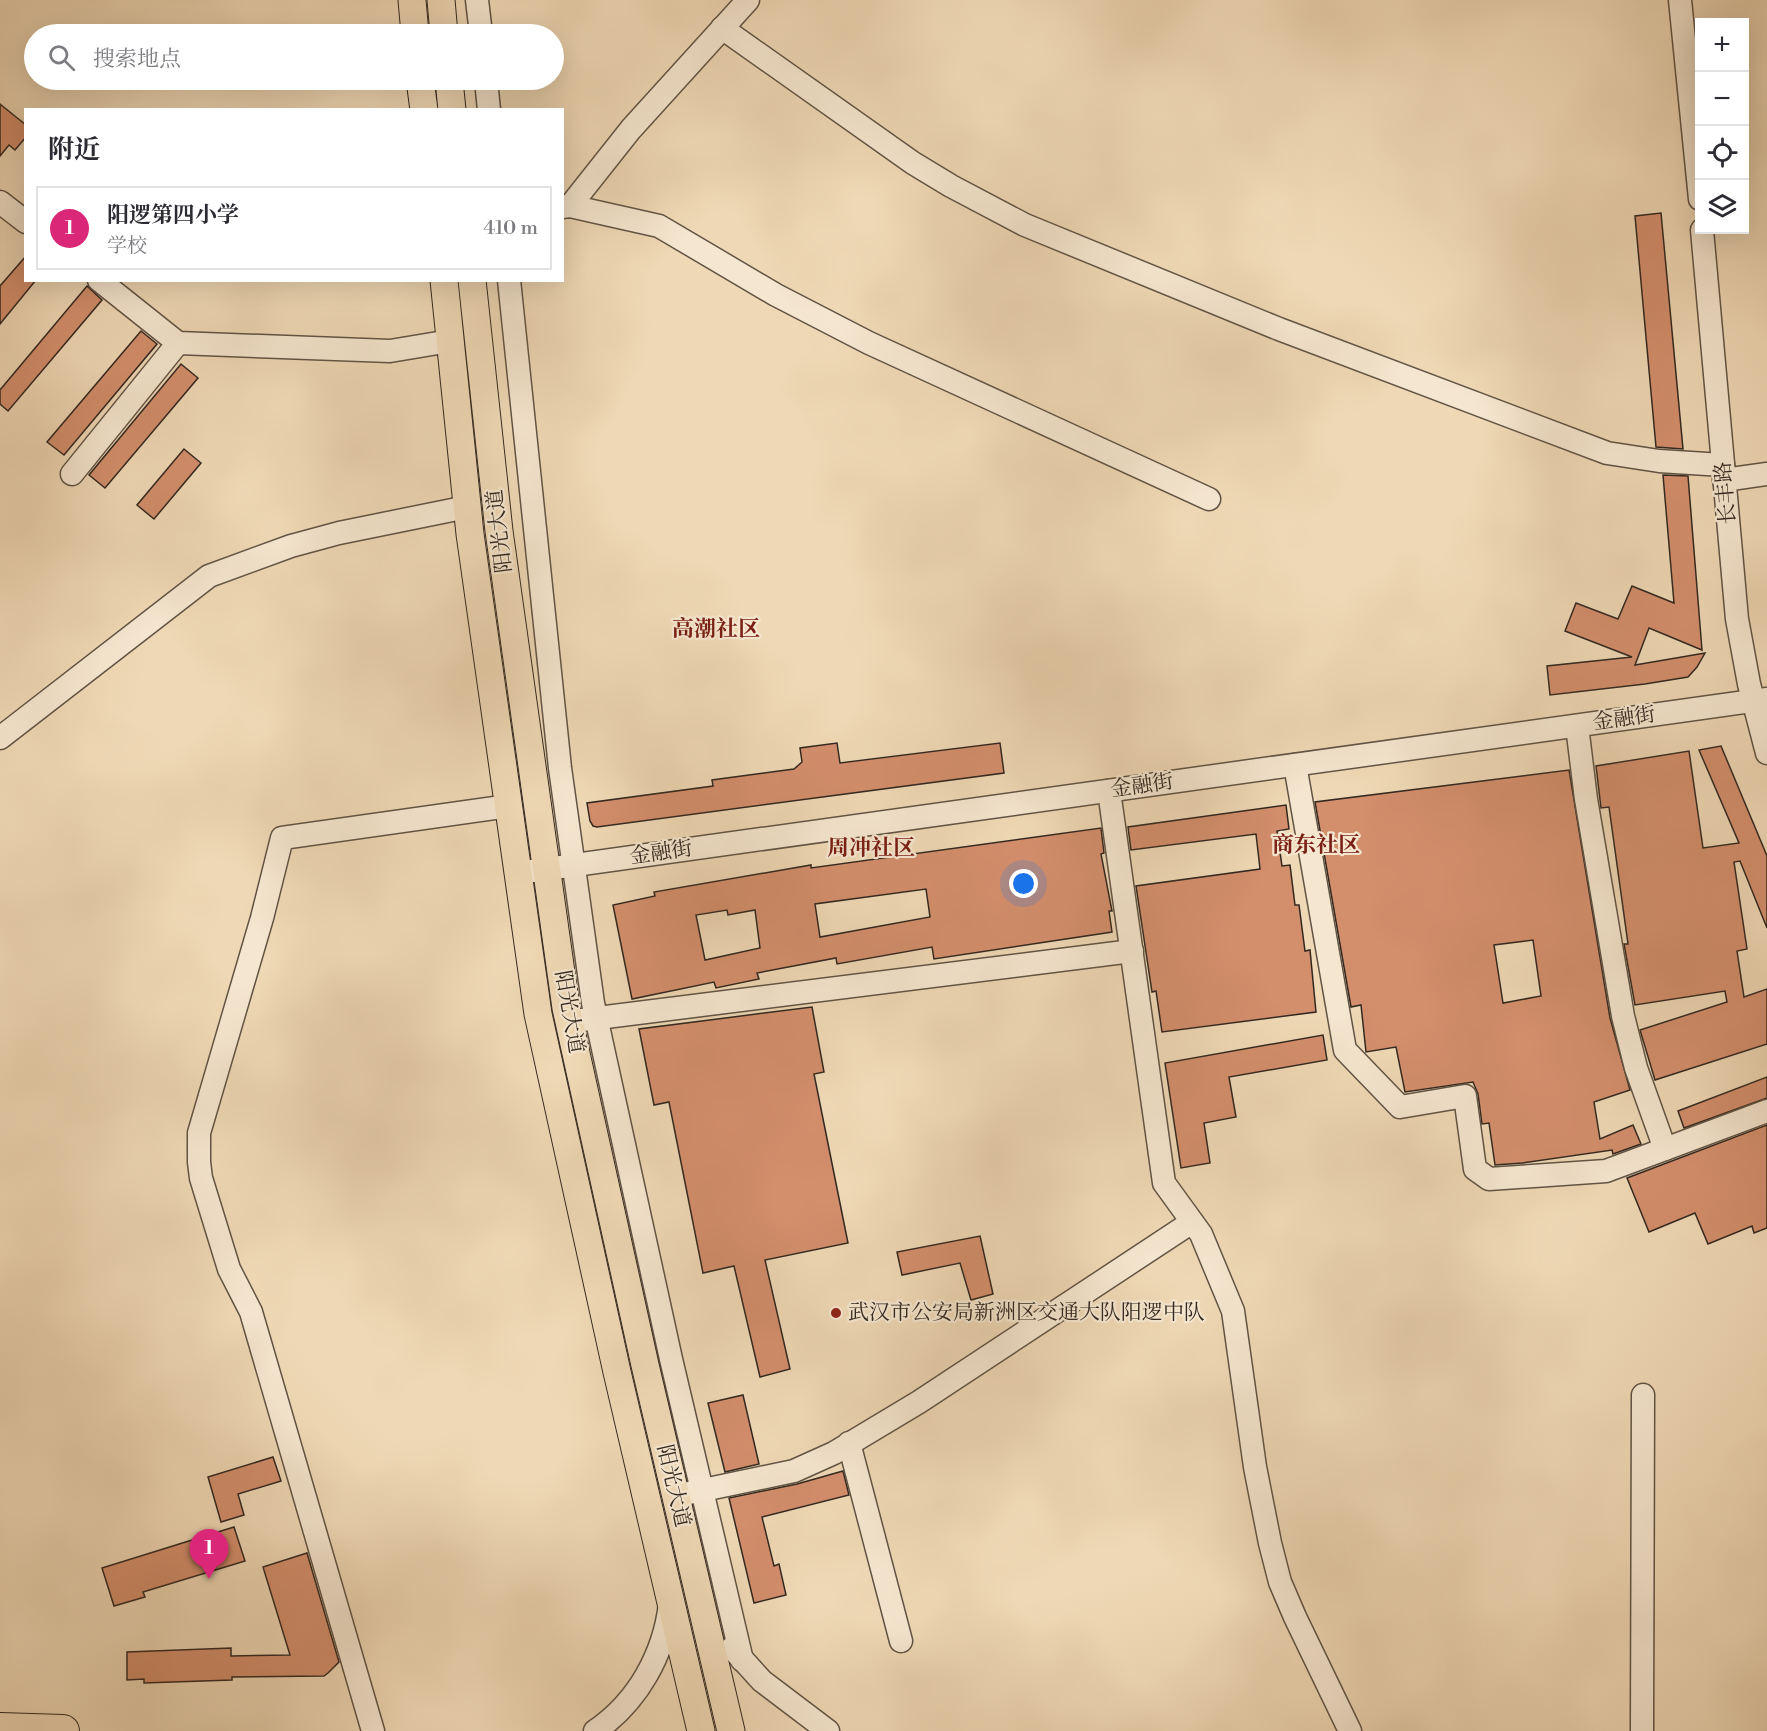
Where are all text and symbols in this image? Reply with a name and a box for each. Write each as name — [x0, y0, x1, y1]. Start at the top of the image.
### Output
map controls — [1695, 18, 1749, 234]
button: + — [1695, 18, 1749, 72]
search box — [24, 24, 564, 90]
icon: search — [45, 41, 78, 74]
text: 搜索地点 — [93, 46, 181, 73]
button: − — [1695, 72, 1749, 126]
button: locate — [1695, 126, 1749, 180]
text: 附近 — [48, 134, 100, 166]
button: layers — [1695, 180, 1749, 234]
text: 阳逻第四小学 — [107, 202, 239, 229]
text: 1 — [65, 216, 74, 241]
text: 410 m — [483, 216, 538, 241]
text: 学校 — [107, 234, 147, 259]
street label: 长丰路 — [1710, 460, 1742, 526]
street label: 阳光大道 — [482, 488, 518, 574]
district label: 高潮社区 — [672, 616, 760, 643]
street label: 金融街 — [1591, 702, 1657, 736]
street label: 金融街 — [1109, 769, 1175, 803]
district label: 商东社区 — [1272, 832, 1360, 859]
district label: 周冲社区 — [827, 835, 915, 862]
street label: 金融街 — [628, 836, 694, 870]
your location — [1009, 869, 1038, 898]
street label: 阳光大道 — [549, 968, 589, 1056]
place label: 武汉市公安局新洲区交通大队阳逻中队 — [848, 1300, 1205, 1326]
marker: 武汉市公安局新洲区交通大队阳逻中队 — [829, 1306, 843, 1320]
street label: 阳光大道 — [651, 1442, 695, 1530]
pin: 1 — [190, 1530, 228, 1579]

